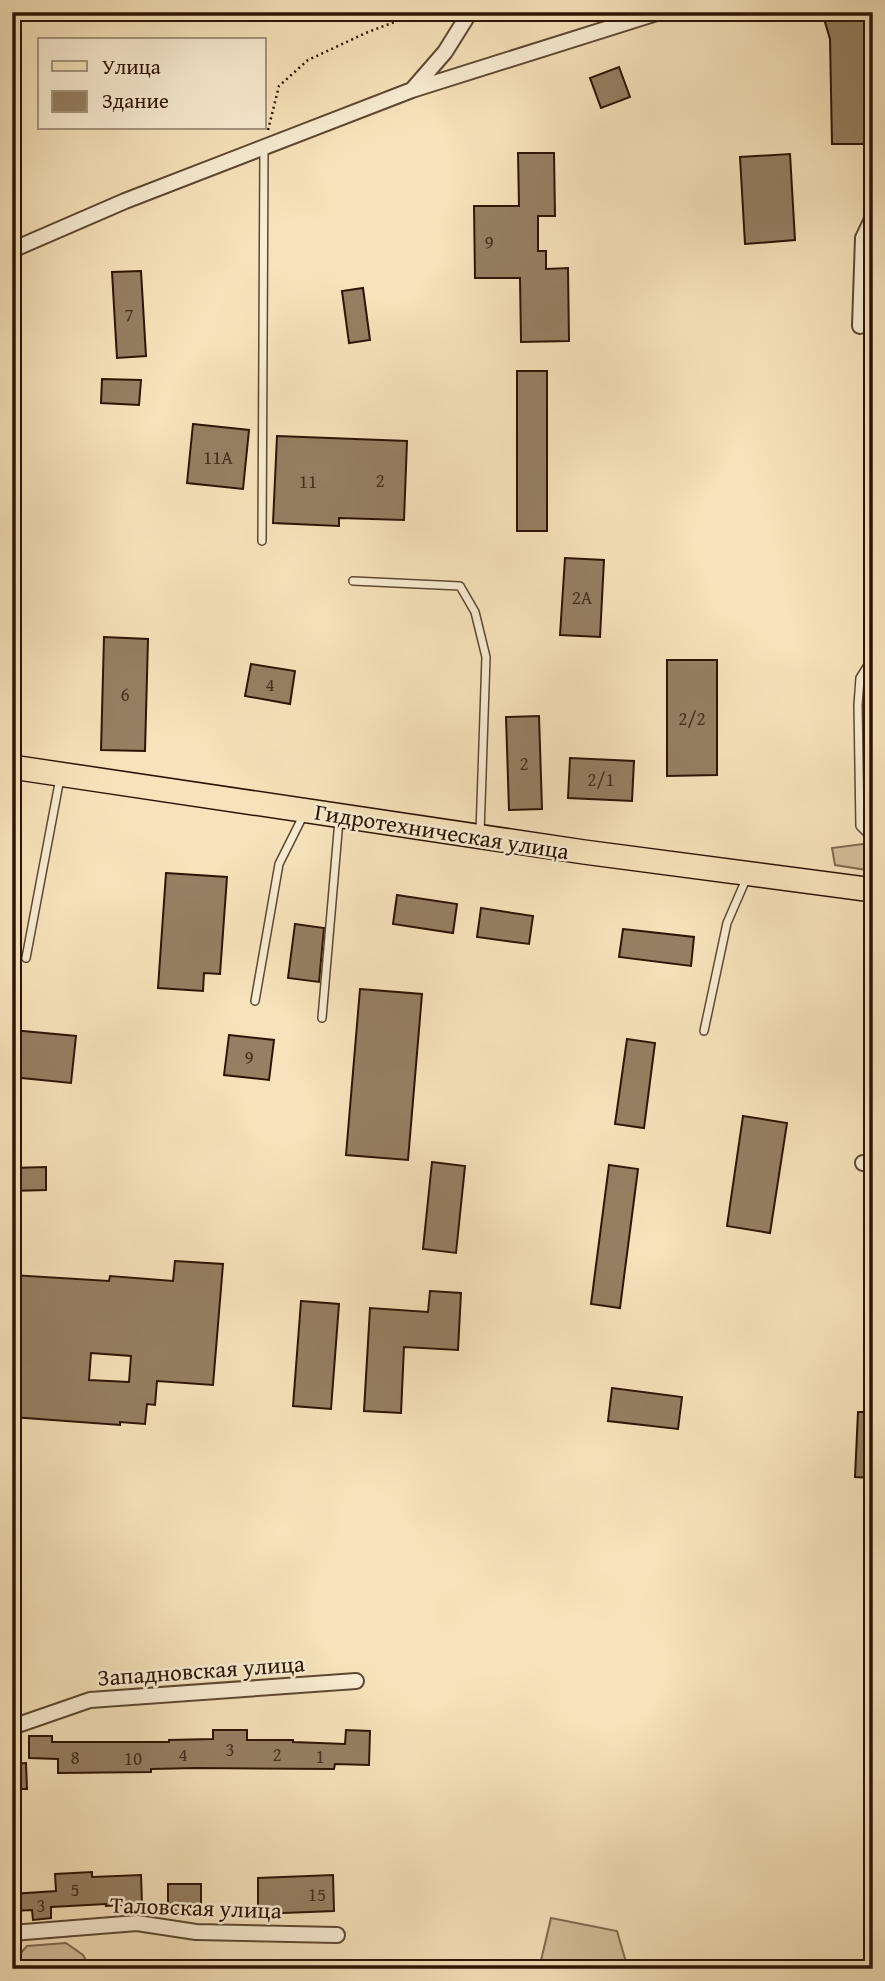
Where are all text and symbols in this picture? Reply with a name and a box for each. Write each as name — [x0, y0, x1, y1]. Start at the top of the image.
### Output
legend — [38, 38, 266, 130]
text: Улица — [102, 51, 161, 82]
text: Здание — [102, 85, 169, 116]
house number: 9 — [484, 228, 494, 256]
house number: 7 — [124, 300, 134, 328]
house number: 11А — [203, 443, 233, 471]
house number: 2 — [375, 466, 385, 494]
house number: 11 — [299, 467, 317, 495]
house number: 2А — [572, 583, 593, 611]
house number: 4 — [265, 670, 275, 698]
house number: 6 — [120, 680, 130, 708]
house number: 2/2 — [678, 704, 706, 732]
house number: 2 — [519, 749, 529, 777]
house number: 2/1 — [587, 765, 615, 793]
street label: Гидротехническая улица — [312, 795, 572, 867]
house number: 9 — [244, 1043, 254, 1071]
street label: Западновская улица — [96, 1646, 306, 1694]
house number: 3 — [225, 1735, 235, 1763]
house number: 4 — [178, 1740, 188, 1768]
house number: 2 — [272, 1740, 282, 1768]
house number: 1 — [315, 1742, 325, 1770]
house number: 8 — [70, 1743, 80, 1771]
house number: 10 — [124, 1744, 142, 1772]
house number: 5 — [70, 1875, 80, 1903]
house number: 15 — [308, 1880, 326, 1908]
street label: Таловская улица — [110, 1888, 282, 1926]
house number: 3 — [36, 1891, 46, 1919]

